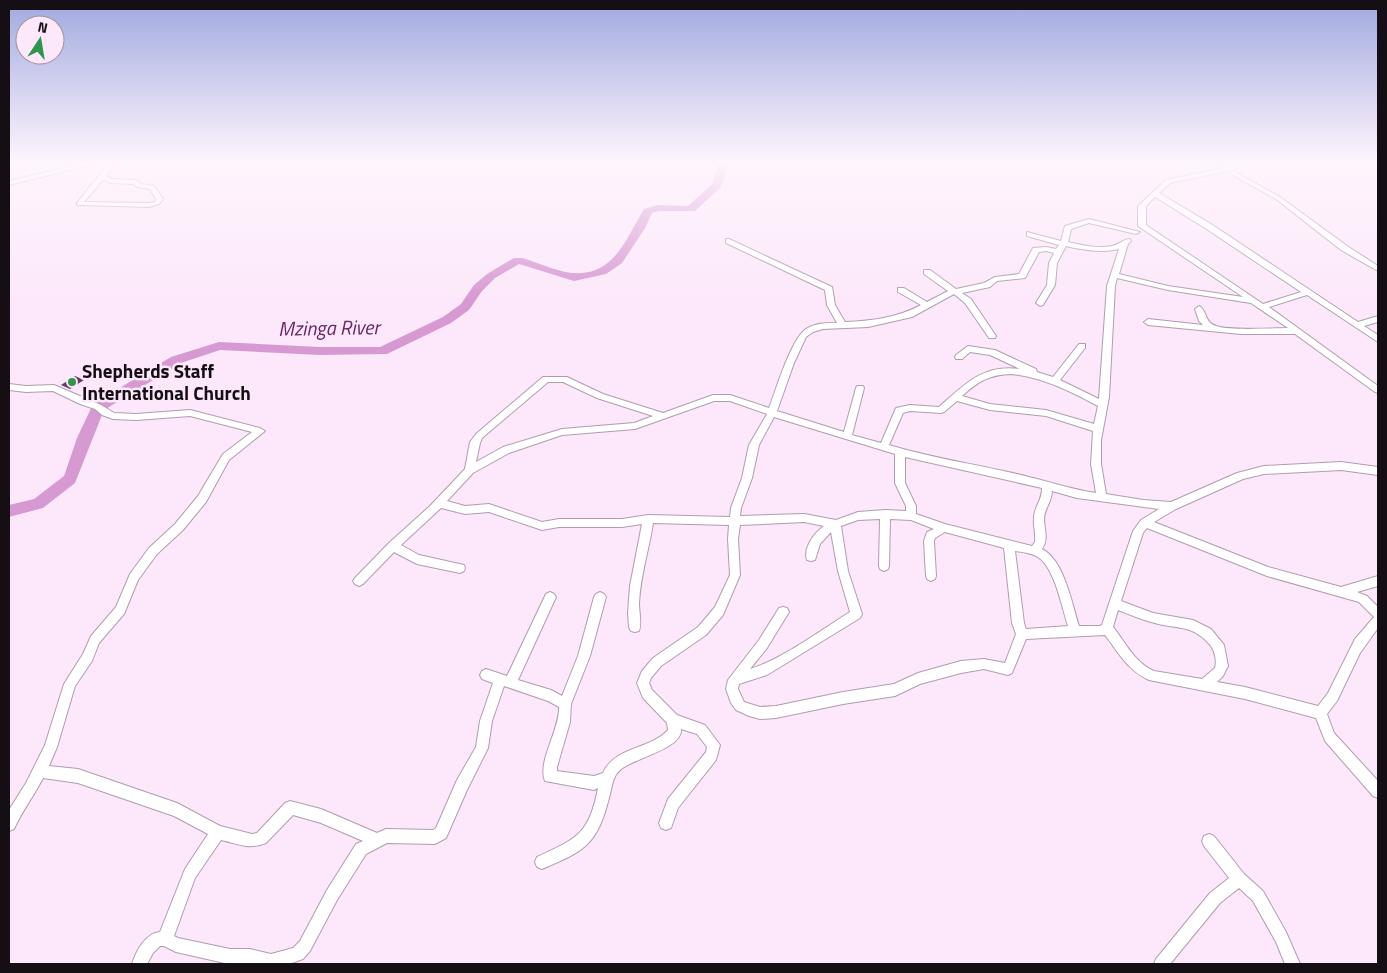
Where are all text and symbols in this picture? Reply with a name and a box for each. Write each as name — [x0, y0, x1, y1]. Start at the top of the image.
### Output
north arrow — [15, 15, 65, 65]
text: N — [36, 16, 50, 38]
water label: Mzinga River — [278, 311, 383, 344]
place label: Shepherds Staff International Church — [82, 356, 251, 407]
marker: Shepherds Staff International Church — [66, 376, 78, 388]

